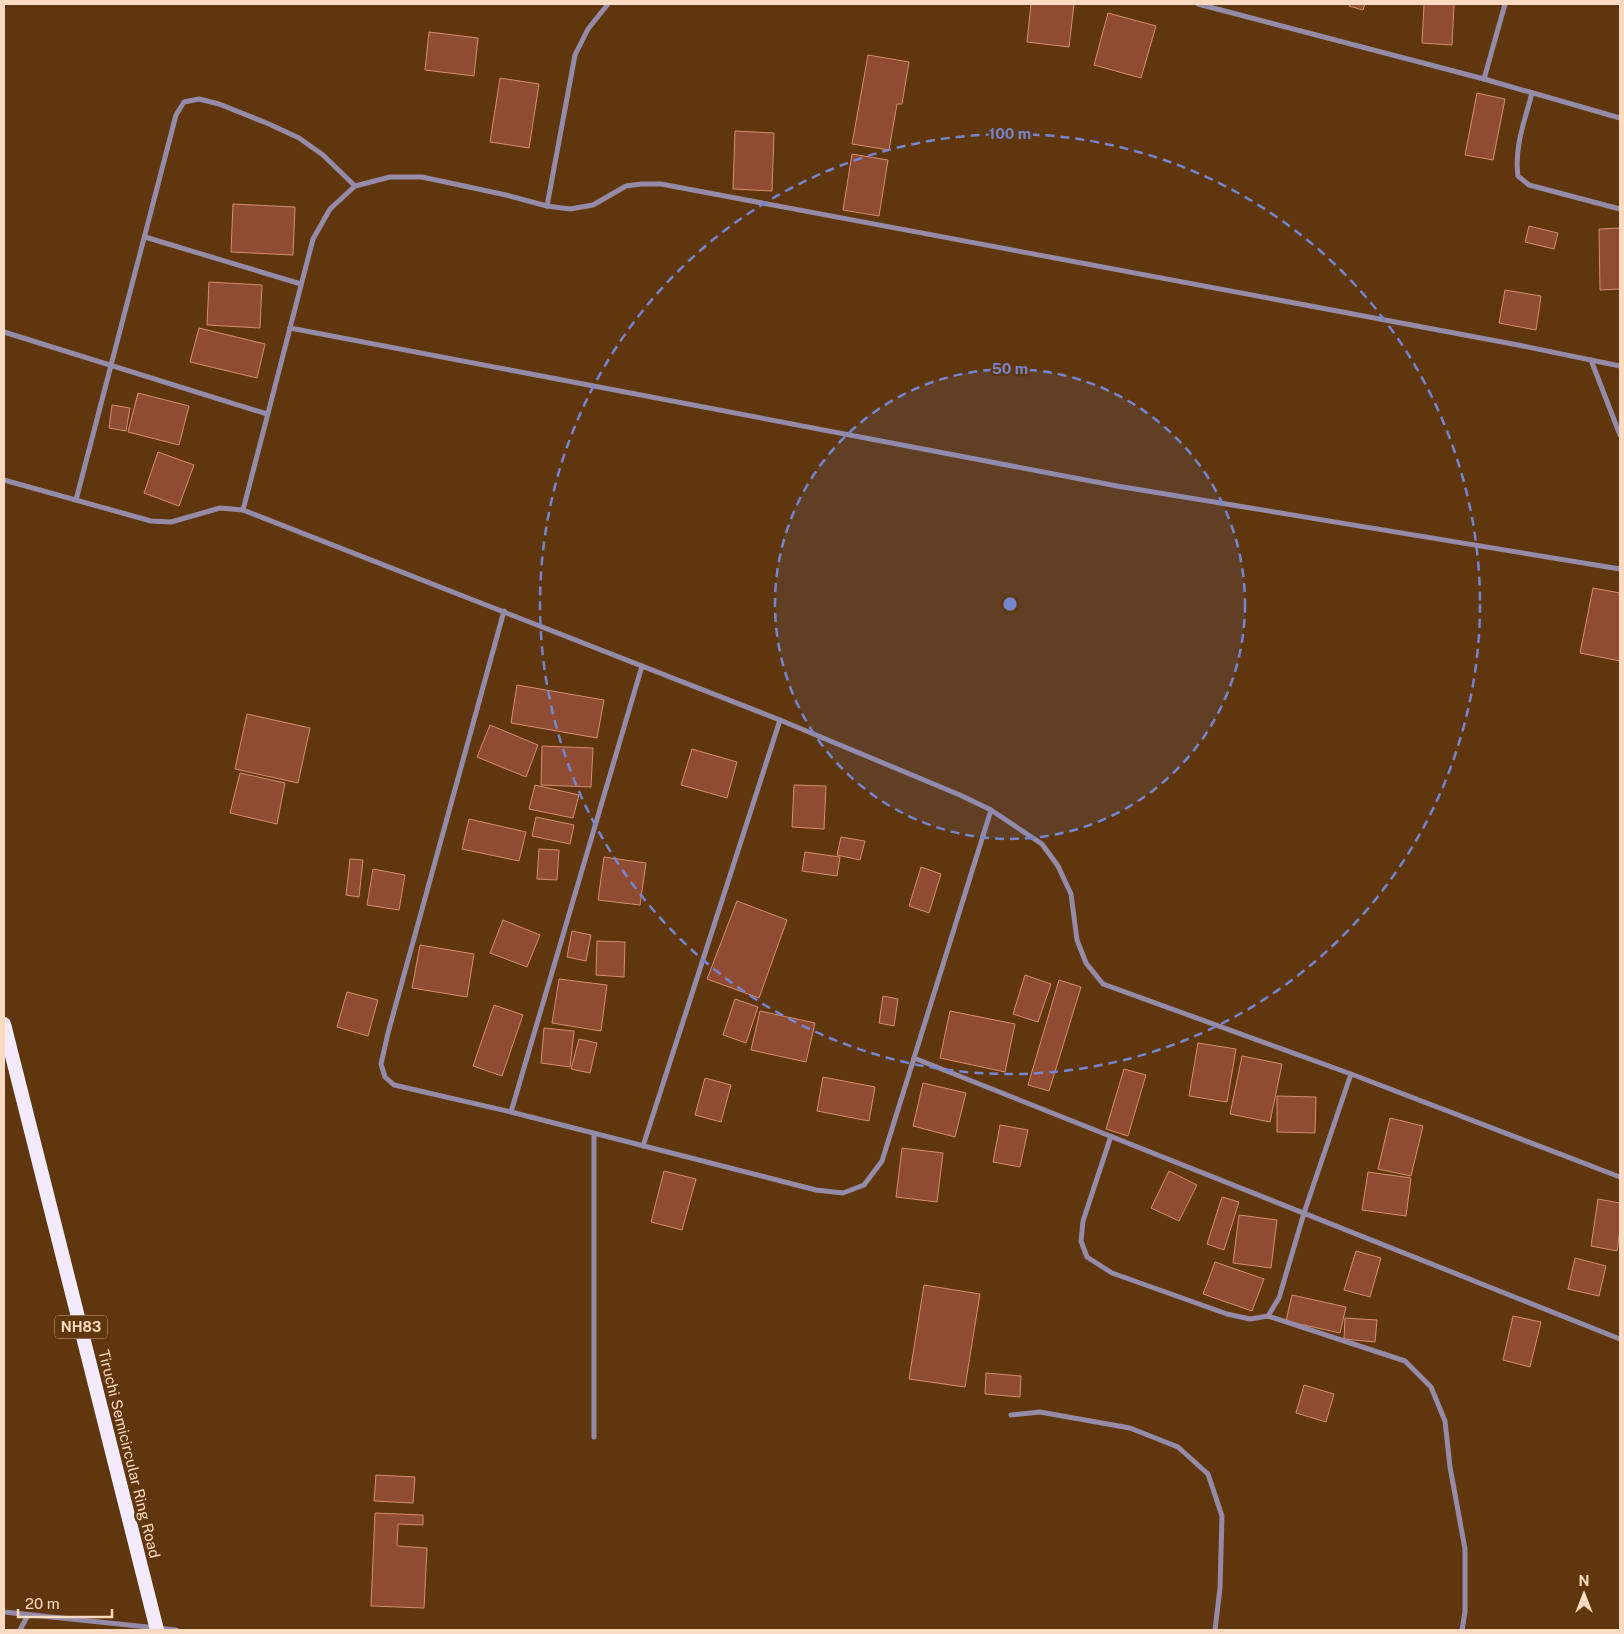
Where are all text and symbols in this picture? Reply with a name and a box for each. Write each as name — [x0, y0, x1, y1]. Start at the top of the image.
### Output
text: 100 m — [989, 125, 1031, 142]
text: 50 m — [992, 360, 1028, 377]
centre of rings — [1001, 595, 1019, 613]
road number: NH83 — [55, 1315, 107, 1338]
street label: Tiruchi Semicircular Ring Road — [95, 1348, 164, 1560]
north arrow — [1559, 1569, 1609, 1619]
text: N — [1579, 1573, 1589, 1589]
scale bar — [18, 1586, 111, 1618]
text: 20 m — [25, 1595, 60, 1612]

